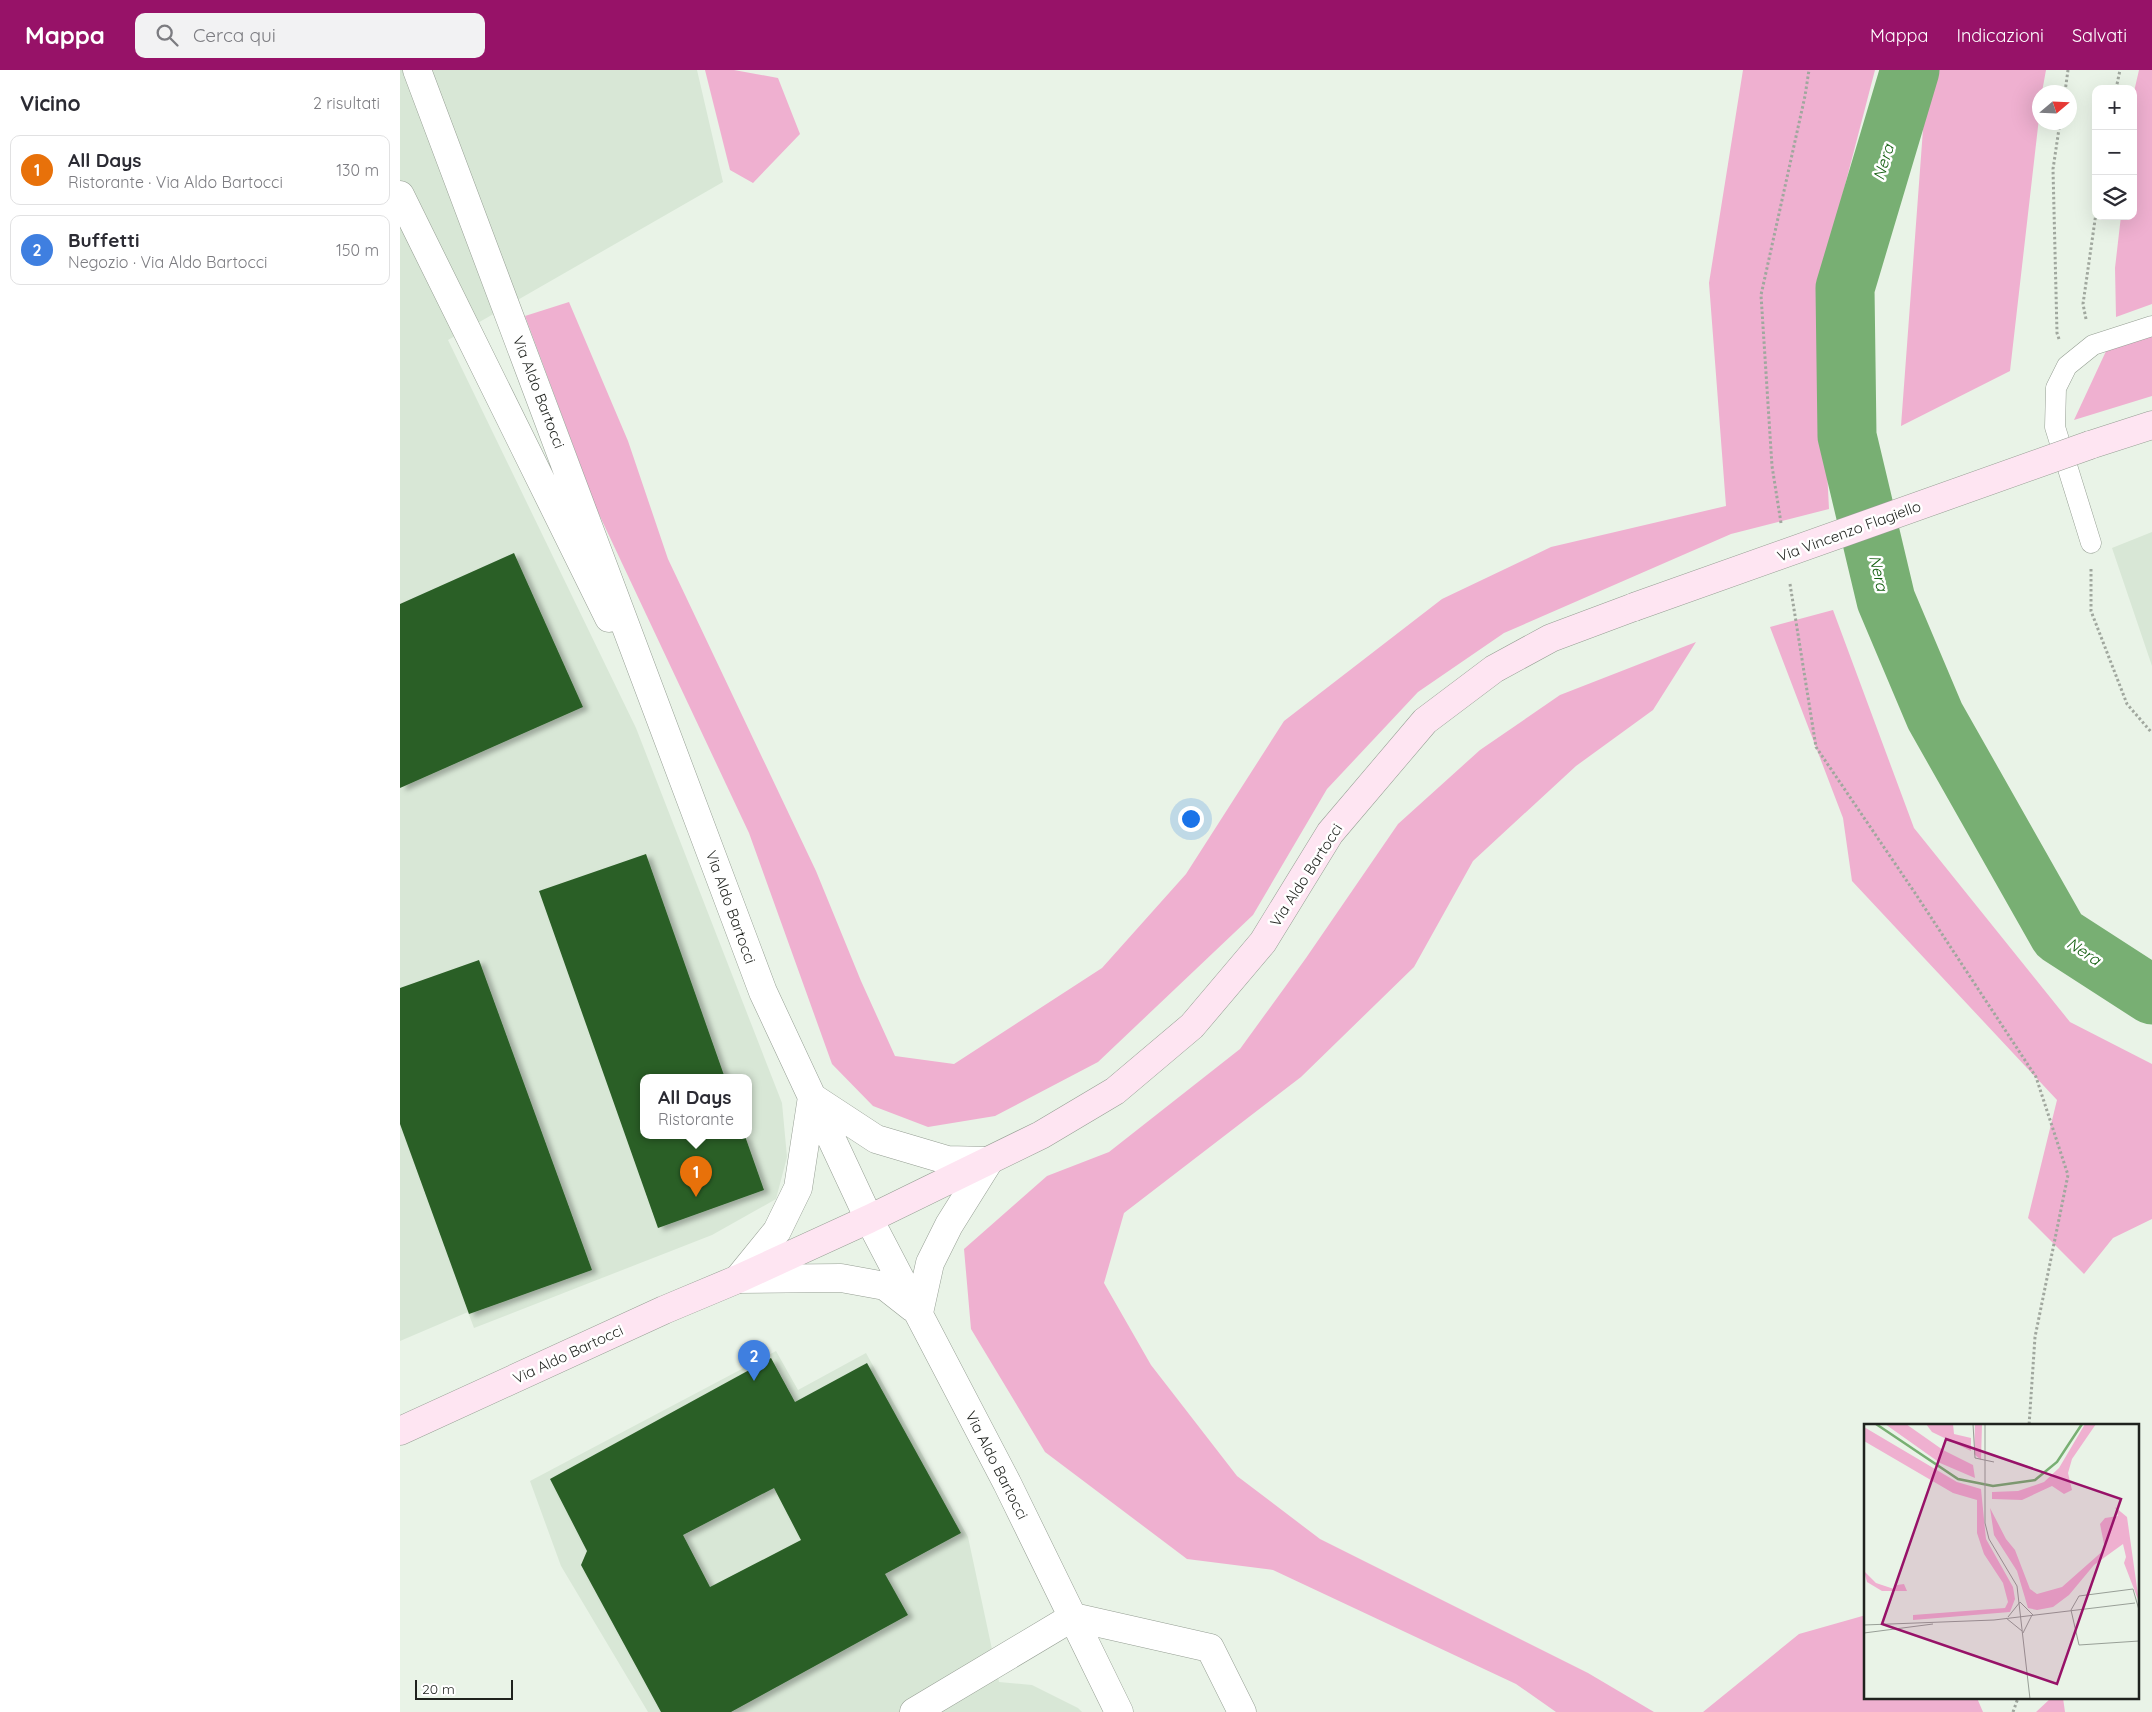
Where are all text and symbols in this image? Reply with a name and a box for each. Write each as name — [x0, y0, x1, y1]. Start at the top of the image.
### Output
search box — [135, 13, 485, 58]
text: Mappa — [25, 20, 105, 50]
icon: search — [153, 21, 181, 49]
text: Cerca qui — [193, 23, 276, 47]
text: Mappa — [1870, 24, 1928, 47]
text: Indicazioni — [1956, 24, 2044, 47]
text: Salvati — [2072, 24, 2127, 47]
north arrow — [2032, 85, 2077, 130]
map controls — [2092, 85, 2137, 220]
button: + — [2092, 85, 2137, 130]
text: Vicino — [20, 90, 81, 116]
text: 2 risultati — [313, 93, 380, 113]
button: − — [2092, 130, 2137, 175]
water label: Nera — [1868, 140, 1898, 182]
text: All Days — [68, 148, 141, 172]
text: 1 — [34, 160, 40, 180]
text: 130 m — [336, 160, 379, 180]
text: Ristorante · Via Aldo Bartocci — [68, 172, 283, 192]
button: layers — [2092, 175, 2137, 220]
text: Buffetti — [68, 228, 139, 252]
text: 2 — [32, 240, 42, 260]
text: 150 m — [336, 240, 379, 260]
text: Negozio · Via Aldo Bartocci — [68, 252, 267, 272]
street label: Via Aldo Bartocci — [509, 333, 569, 451]
street label: Via Vincenzo Flagiello — [1775, 496, 1923, 566]
water label: Nera — [1865, 553, 1893, 594]
your location — [1178, 806, 1204, 832]
street label: Via Aldo Bartocci — [1266, 820, 1346, 930]
street label: Via Aldo Bartocci — [702, 848, 760, 966]
water label: Nera — [2063, 933, 2106, 970]
popup — [640, 1074, 752, 1139]
text: All Days — [658, 1085, 731, 1109]
text: Ristorante — [658, 1109, 734, 1129]
pin: 1 — [680, 1156, 712, 1197]
street label: Via Aldo Bartocci — [510, 1320, 626, 1388]
pin: 2 — [738, 1340, 770, 1381]
street label: Via Aldo Bartocci — [962, 1408, 1032, 1522]
inset map — [1864, 1424, 2140, 1700]
scale bar — [415, 1677, 512, 1700]
text: 20 m — [422, 1680, 455, 1698]

